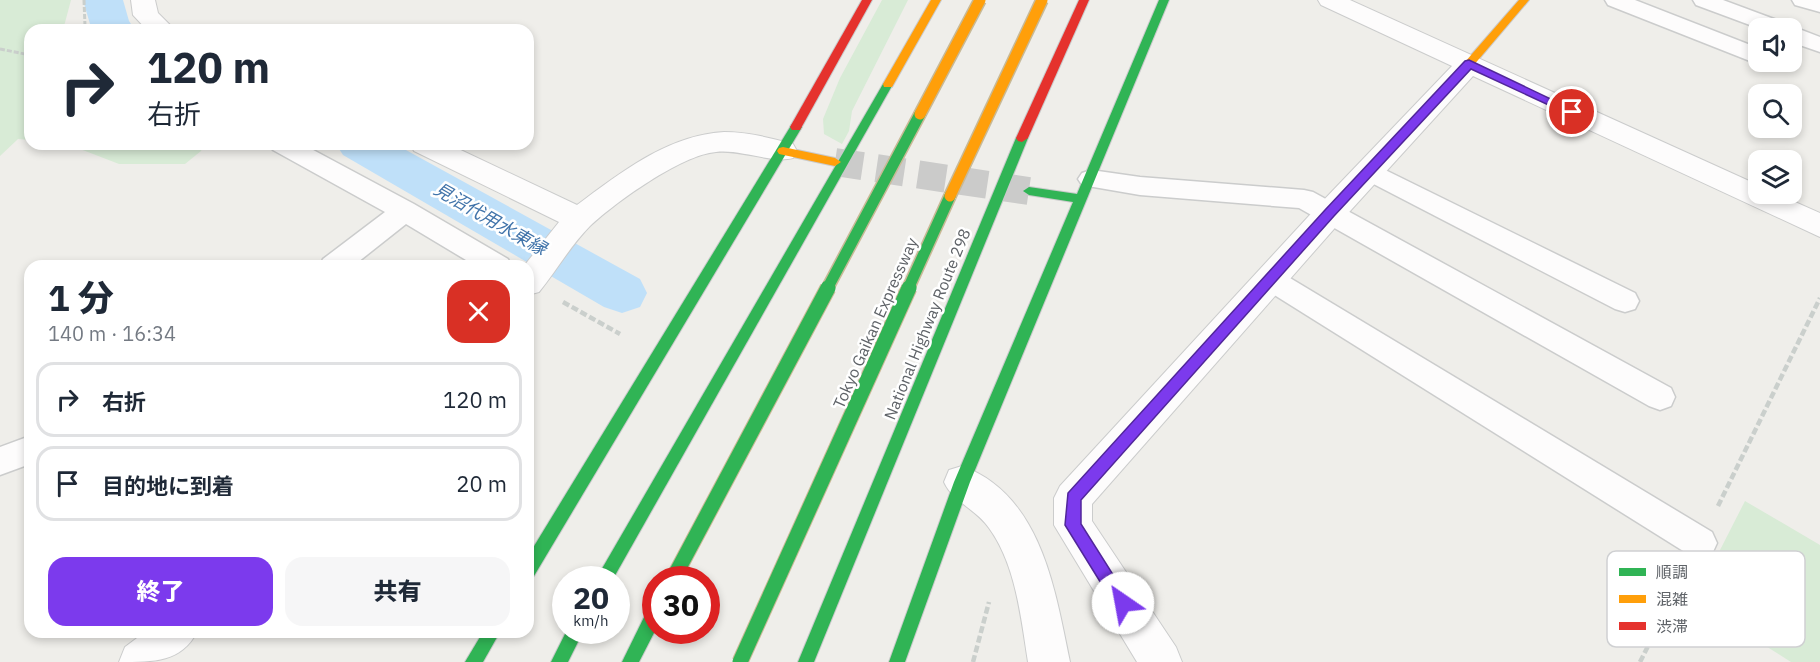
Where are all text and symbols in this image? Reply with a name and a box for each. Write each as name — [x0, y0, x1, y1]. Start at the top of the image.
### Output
map controls — [1748, 18, 1802, 204]
button: sound — [1748, 18, 1802, 72]
text: 120 m — [147, 40, 270, 95]
icon: right — [48, 48, 126, 126]
button: search — [1748, 84, 1802, 138]
pin — [1546, 86, 1597, 137]
icon: arrive — [1555, 95, 1588, 128]
text: 右折 — [147, 96, 201, 131]
button: layers — [1748, 150, 1802, 204]
water label: 見沼代用水東縁 — [430, 177, 552, 261]
street label: National Highway Route 298 — [879, 226, 975, 422]
street label: Tokyo Gaikan Expressway — [828, 235, 922, 411]
text: 1 分 — [48, 274, 114, 321]
button: close — [447, 280, 510, 343]
text: 140 m · 16:34 — [48, 320, 176, 347]
icon: right — [51, 383, 84, 416]
text: 120 m — [443, 385, 507, 414]
text: 右折 — [102, 387, 146, 416]
icon: arrive — [51, 467, 84, 500]
text: 20 m — [456, 469, 507, 498]
text: 目的地に到着 — [102, 471, 234, 500]
legend — [1607, 551, 1805, 647]
button: 終了 — [48, 557, 273, 626]
button: 共有 — [285, 557, 510, 626]
text: 順調 — [1656, 562, 1688, 582]
speed limit sign: 30 — [642, 566, 720, 644]
position arrow — [1091, 571, 1155, 635]
text: 20 — [573, 578, 609, 617]
text: 混雑 — [1656, 589, 1688, 609]
text: km/h — [573, 611, 609, 630]
text: 渋滞 — [1656, 616, 1688, 636]

